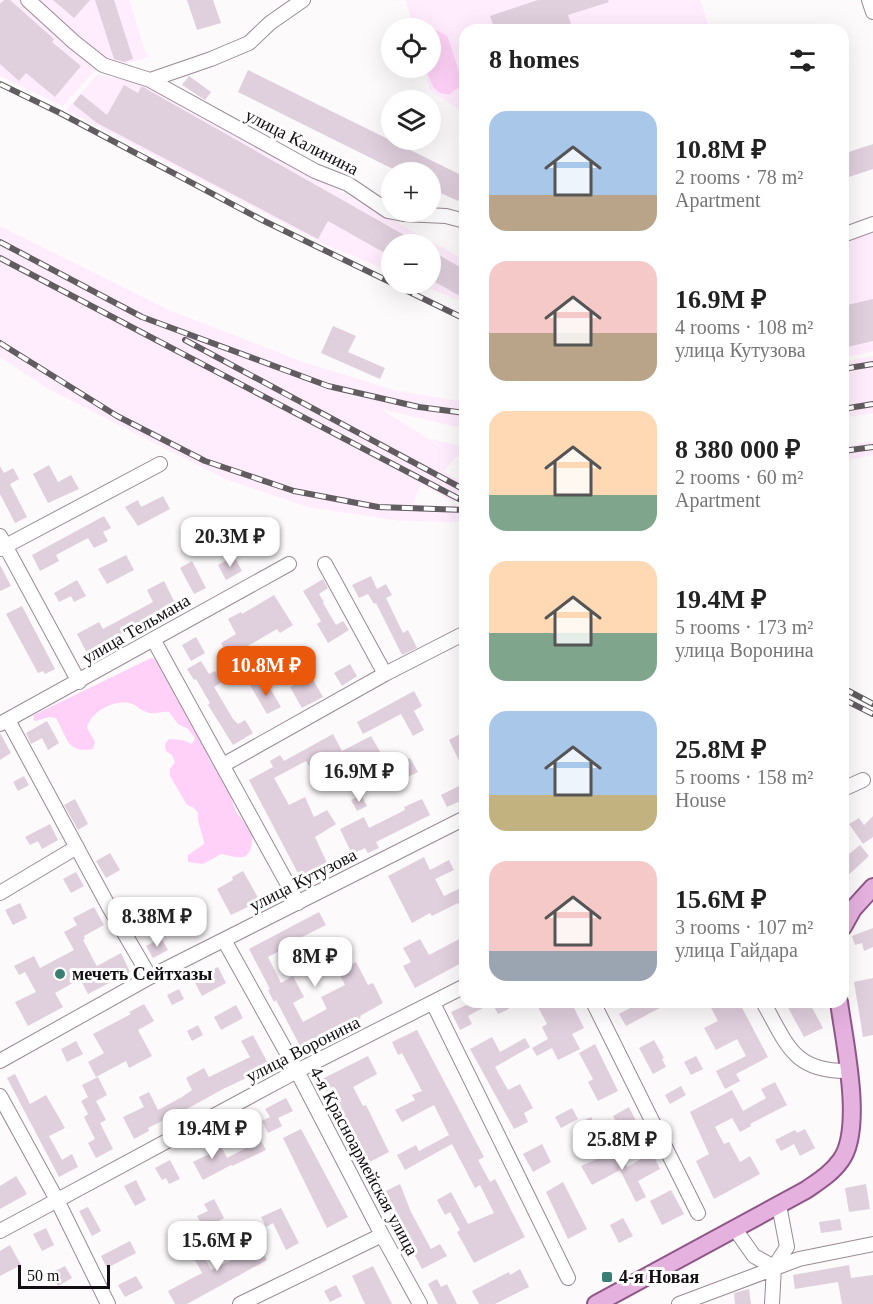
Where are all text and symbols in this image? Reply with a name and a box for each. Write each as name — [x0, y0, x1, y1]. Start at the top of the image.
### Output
map controls — [381, 18, 441, 294]
button: locate — [381, 18, 441, 78]
icon: filters — [786, 44, 819, 77]
text: 8 homes — [489, 45, 579, 74]
button: layers — [381, 90, 441, 150]
street label: улица Калинина — [242, 105, 362, 179]
icon: home — [537, 135, 609, 207]
text: 10.8M ₽ — [675, 135, 767, 164]
button: + — [381, 162, 441, 222]
text: 2 rooms · 78 m² — [675, 166, 803, 188]
text: Apartment — [675, 189, 761, 211]
button: − — [381, 234, 441, 294]
icon: home — [537, 285, 609, 357]
text: 16.9M ₽ — [675, 285, 767, 314]
text: 4 rooms · 108 m² — [675, 316, 813, 338]
text: улица Кутузова — [675, 339, 806, 361]
icon: home — [537, 435, 609, 507]
text: 8 380 000 ₽ — [675, 435, 801, 464]
text: 2 rooms · 60 m² — [675, 466, 803, 488]
text: Apartment — [675, 489, 761, 511]
pin: 20.3M ₽ — [175, 517, 285, 568]
text: 20.3M ₽ — [195, 525, 265, 547]
icon: home — [537, 585, 609, 657]
text: 19.4M ₽ — [675, 585, 767, 614]
street label: улица Тельмана — [78, 590, 194, 668]
text: 5 rooms · 173 m² — [675, 616, 813, 638]
text: улица Воронина — [675, 639, 814, 661]
pin: 10.8M ₽ — [211, 646, 321, 697]
text: 10.8M ₽ — [231, 654, 301, 676]
icon: home — [537, 735, 609, 807]
text: 25.8M ₽ — [675, 735, 767, 764]
pin: 16.9M ₽ — [304, 752, 414, 803]
text: 16.9M ₽ — [324, 760, 394, 782]
text: 5 rooms · 158 m² — [675, 766, 813, 788]
text: House — [675, 789, 726, 811]
street label: улица Кутузова — [246, 844, 360, 916]
icon: home — [537, 885, 609, 957]
text: 15.6M ₽ — [675, 885, 767, 914]
pin: 8.38M ₽ — [102, 897, 212, 948]
text: 8.38M ₽ — [122, 905, 192, 927]
text: 3 rooms · 107 m² — [675, 916, 813, 938]
pin: 8M ₽ — [279, 937, 351, 988]
text: улица Гайдара — [675, 939, 798, 961]
text: 8M ₽ — [292, 945, 338, 967]
place label: мечеть Сейтхазы — [72, 964, 212, 984]
marker: мечеть Сейтхазы — [53, 967, 67, 981]
street label: улица Воронина — [243, 1012, 363, 1086]
street label: 4-я Красноармейская улица — [306, 1063, 422, 1259]
pin: 19.4M ₽ — [157, 1109, 267, 1160]
text: 19.4M ₽ — [177, 1117, 247, 1139]
pin: 25.8M ₽ — [567, 1120, 677, 1171]
text: 25.8M ₽ — [587, 1128, 657, 1150]
pin: 15.6M ₽ — [162, 1221, 272, 1272]
text: 15.6M ₽ — [182, 1229, 252, 1251]
scale bar — [18, 1262, 110, 1290]
text: 50 m — [27, 1267, 59, 1284]
place label: 4-я Новая — [619, 1267, 700, 1287]
marker: 4-я Новая — [600, 1270, 614, 1284]

